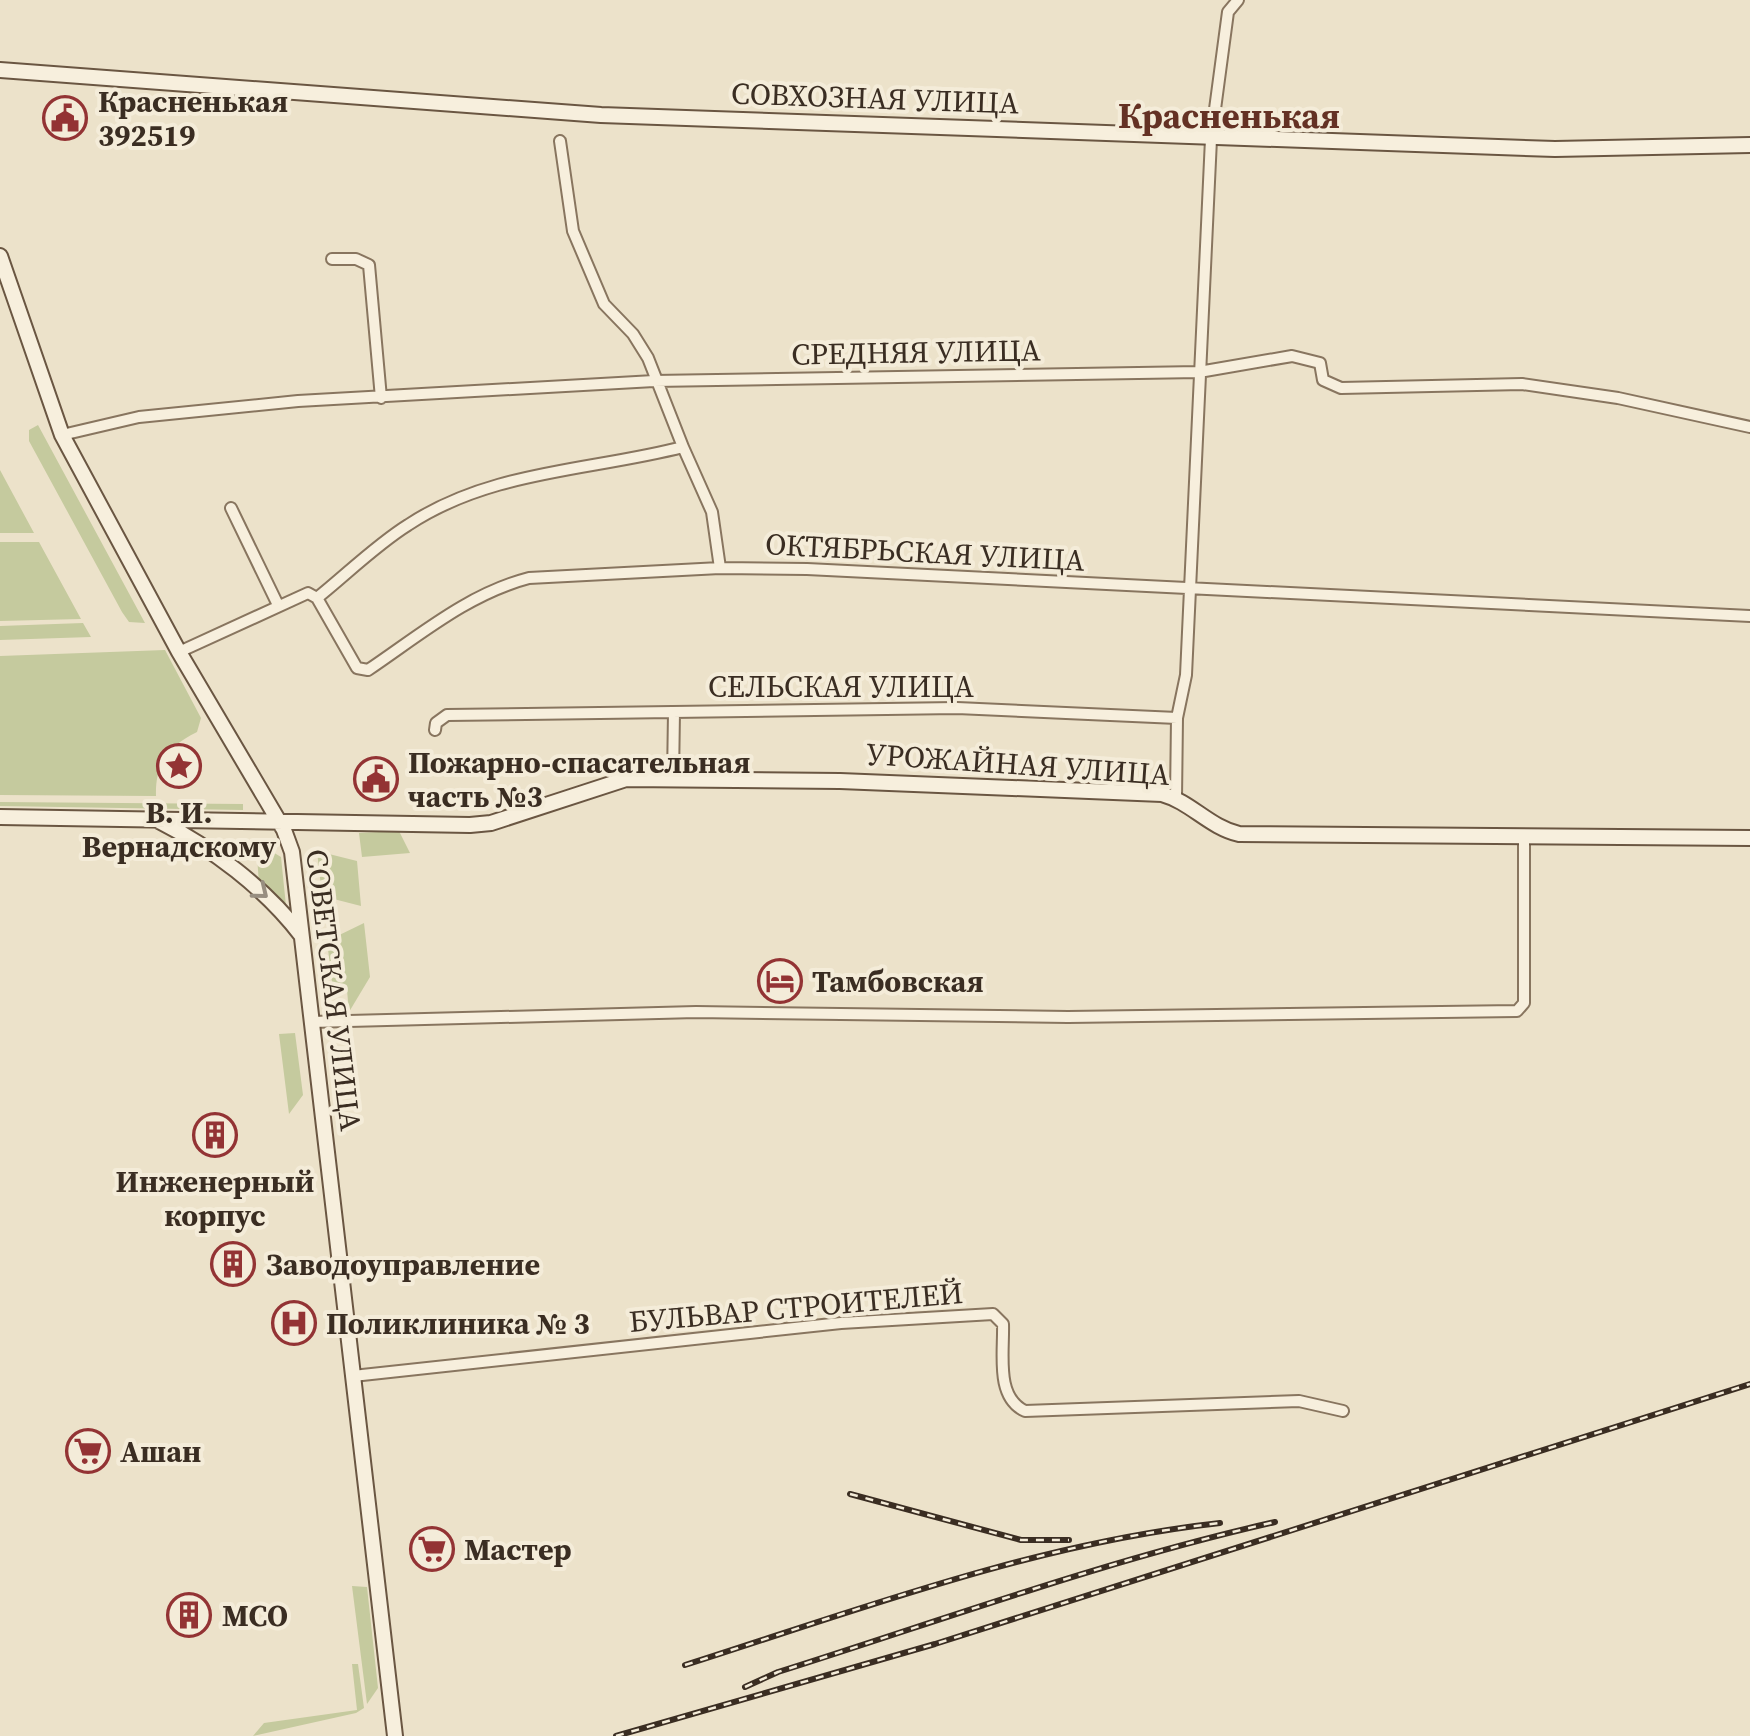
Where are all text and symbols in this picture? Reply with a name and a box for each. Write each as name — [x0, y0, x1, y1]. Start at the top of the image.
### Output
street label: СОВХОЗНАЯ УЛИЦА — [730, 72, 1020, 124]
place label: Красненькая 392519 — [98, 81, 288, 156]
district label: Красненькая — [1118, 92, 1340, 140]
public building icon: Красненькая 392519 — [42, 95, 88, 141]
street label: СРЕДНЯЯ УЛИЦА — [791, 329, 1041, 375]
street label: ОКТЯБРЬСКАЯ УЛИЦА — [764, 523, 1086, 581]
street label: СЕЛЬСКАЯ УЛИЦА — [708, 666, 974, 707]
street label: УРОЖАЙНАЯ УЛИЦА — [865, 733, 1171, 795]
place label: Пожарно-спасательная часть №3 — [408, 742, 750, 817]
place icon: В. И. Вернадскому — [156, 743, 202, 789]
public building icon: Пожарно-спасательная часть №3 — [353, 756, 399, 802]
place label: В. И. Вернадскому — [82, 792, 276, 867]
street label: СОВЕТСКАЯ УЛИЦА — [296, 847, 372, 1133]
one-way arrow — [249, 880, 267, 898]
hotel icon: Тамбовская — [757, 958, 803, 1004]
place label: Тамбовская — [812, 961, 984, 1002]
building icon: Инженерный корпус — [192, 1112, 238, 1158]
place label: Инженерный корпус — [116, 1161, 314, 1236]
building icon: Заводоуправление — [210, 1241, 256, 1287]
place label: Заводоуправление — [266, 1244, 540, 1285]
street label: БУЛЬВАР СТРОИТЕЛЕЙ — [627, 1272, 965, 1342]
hospital icon: Поликлиника № 3 — [271, 1300, 317, 1346]
place label: Поликлиника № 3 — [326, 1303, 590, 1344]
supermarket icon: Ашан — [65, 1428, 111, 1474]
place label: Ашан — [120, 1431, 201, 1472]
supermarket icon: Мастер — [409, 1526, 455, 1572]
place label: Мастер — [464, 1529, 572, 1570]
building icon: МСО — [166, 1592, 212, 1638]
place label: МСО — [222, 1595, 288, 1636]

